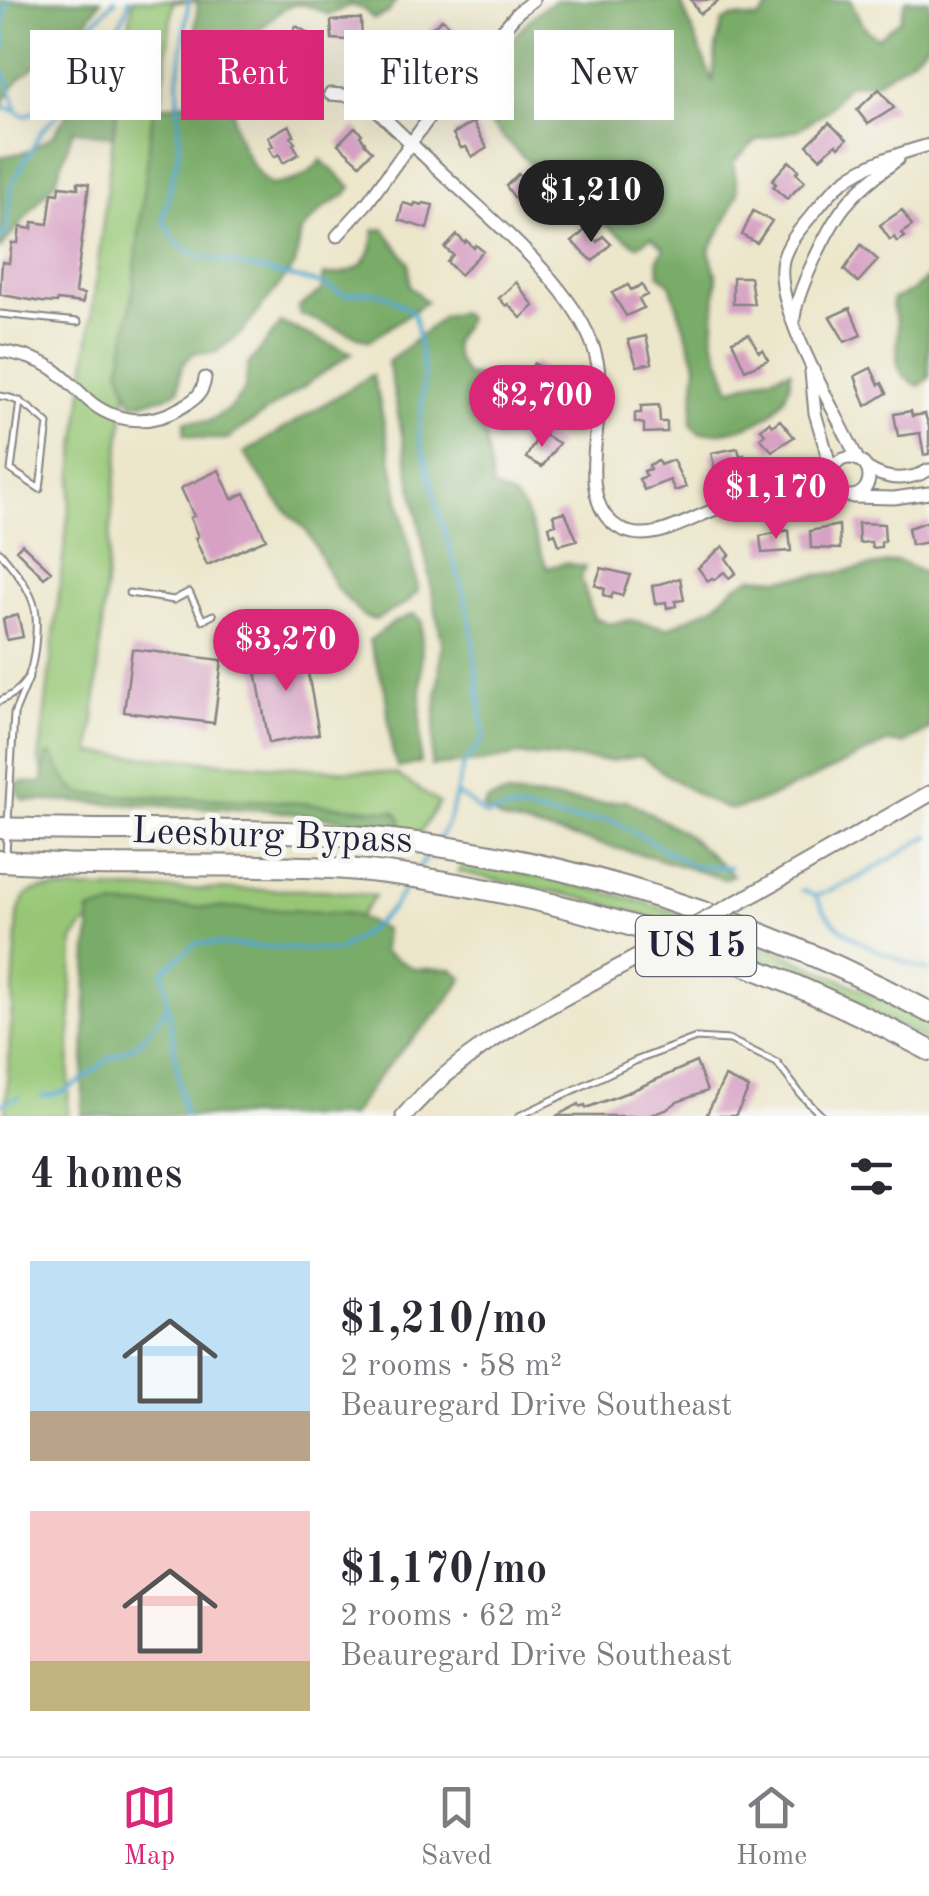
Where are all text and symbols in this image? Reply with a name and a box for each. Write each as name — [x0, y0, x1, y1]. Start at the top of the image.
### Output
chip: Buy — [30, 30, 161, 120]
chip: Rent — [181, 30, 324, 120]
chip: Filters — [344, 30, 514, 120]
chip: New — [534, 30, 674, 120]
pin: $1,210 — [510, 160, 672, 245]
text: $1,210 — [540, 176, 642, 208]
pin: $2,700 — [461, 365, 623, 450]
text: $2,700 — [491, 381, 593, 413]
pin: $1,170 — [695, 457, 857, 542]
text: $1,170 — [725, 473, 827, 505]
pin: $3,270 — [205, 609, 367, 694]
text: $3,270 — [235, 625, 337, 657]
street label: Leesburg Bypass — [131, 813, 413, 861]
road number: US 15 — [636, 916, 756, 976]
icon: filters — [844, 1149, 899, 1204]
text: 4 homes — [30, 1155, 182, 1197]
text: $1,210/mo — [340, 1300, 547, 1342]
icon: home — [110, 1301, 230, 1421]
text: 2 rooms · 58 m² — [340, 1351, 562, 1383]
text: Beauregard Drive Southeast — [340, 1391, 732, 1423]
text: $1,170/mo — [340, 1550, 547, 1592]
icon: home — [110, 1551, 230, 1671]
text: 2 rooms · 62 m² — [340, 1601, 562, 1633]
text: Beauregard Drive Southeast — [340, 1641, 732, 1673]
tab: Map — [122, 1780, 177, 1875]
tab: Saved — [421, 1780, 492, 1875]
tab: Home — [736, 1780, 807, 1875]

